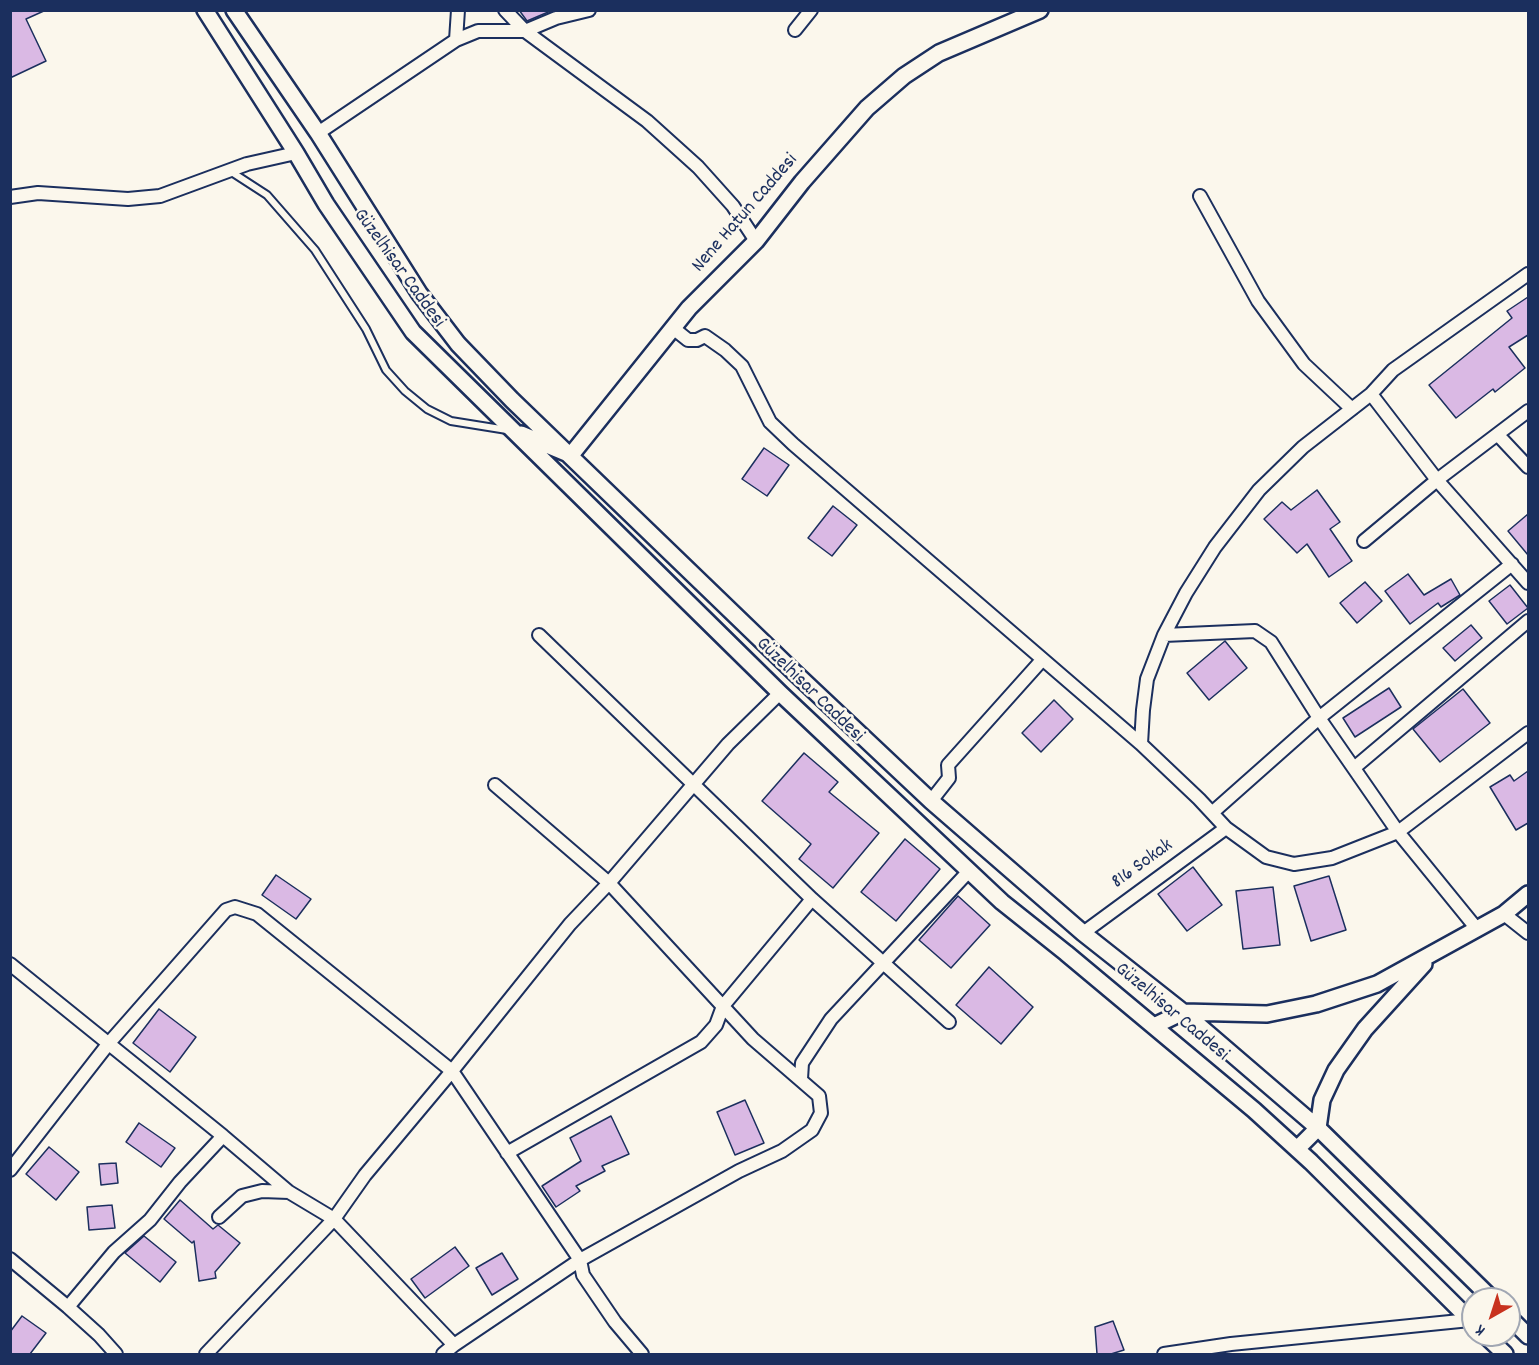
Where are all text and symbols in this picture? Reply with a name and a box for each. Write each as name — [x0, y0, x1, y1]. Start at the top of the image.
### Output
street label: Nene Hatun Caddesi — [688, 150, 804, 278]
street label: Güzelhisar Caddesi — [347, 205, 449, 333]
street label: Güzelhisar Caddesi — [750, 633, 868, 749]
street label: 816 Sokak — [1108, 835, 1178, 895]
street label: Güzelhisar Caddesi — [1109, 958, 1233, 1068]
north arrow — [1461, 1287, 1521, 1347]
text: K — [1471, 1319, 1491, 1341]

